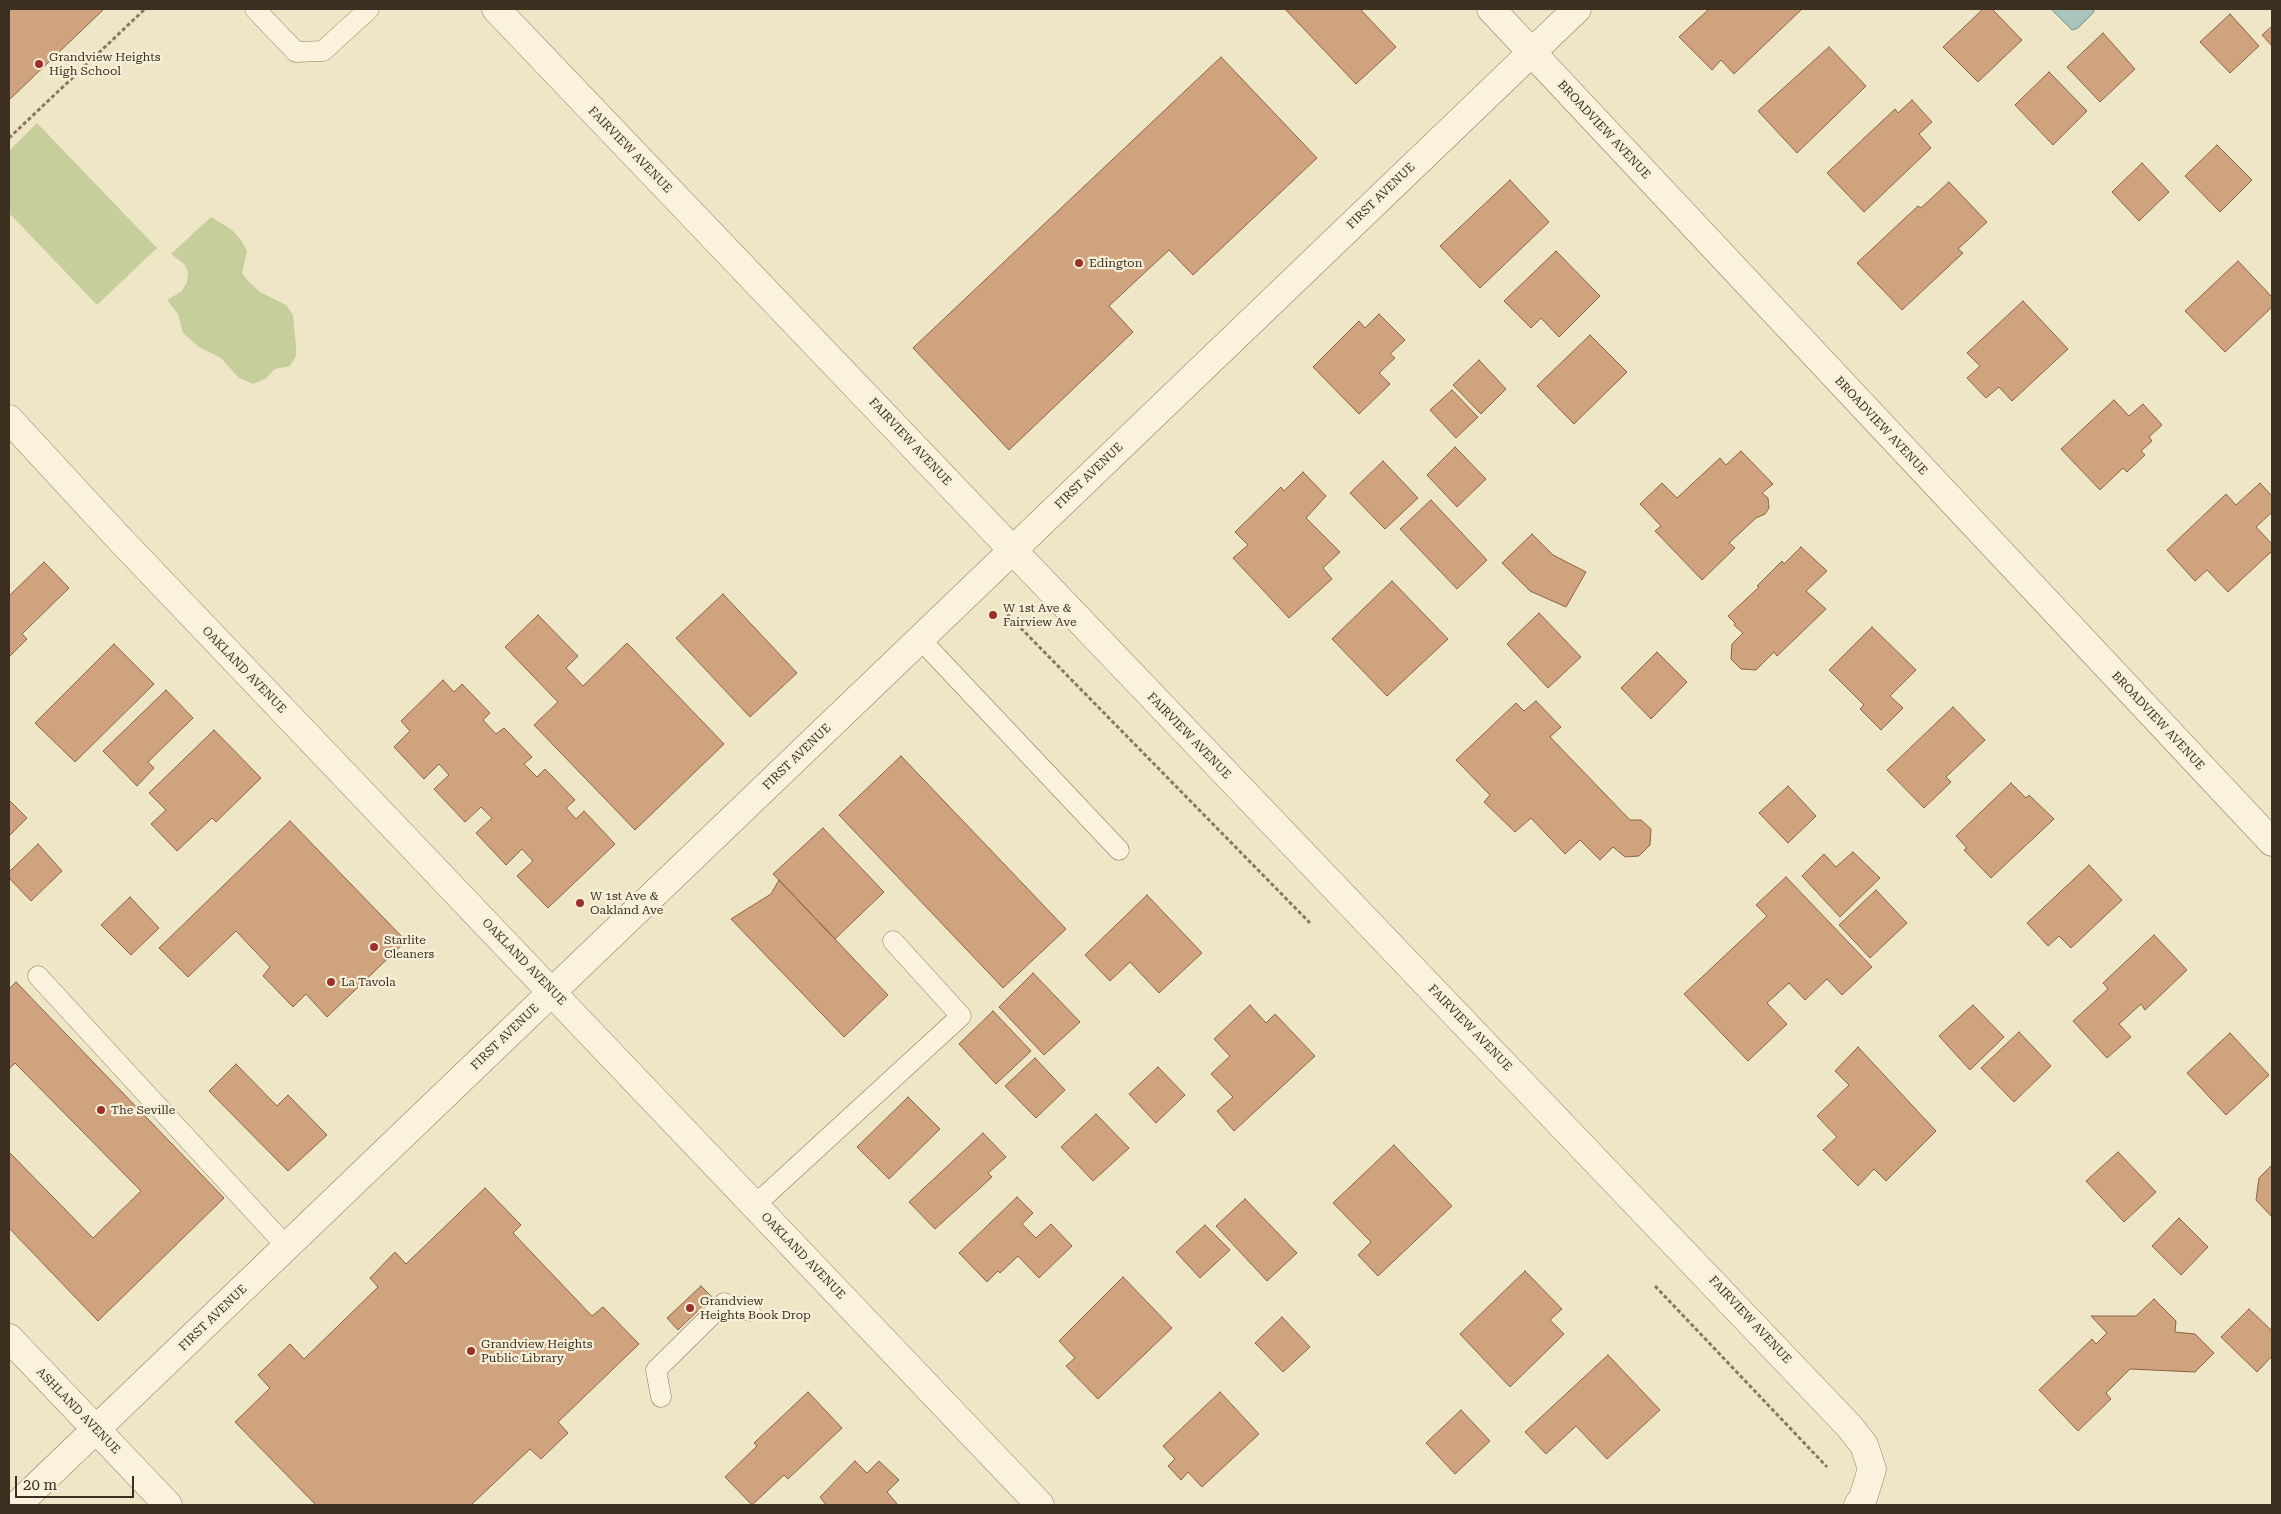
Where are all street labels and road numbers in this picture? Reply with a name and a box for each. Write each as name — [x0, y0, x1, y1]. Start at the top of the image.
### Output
street label: BROADVIEW AVENUE — [1555, 78, 1653, 182]
street label: FAIRVIEW AVENUE — [585, 104, 675, 196]
street label: FIRST AVENUE — [1344, 160, 1418, 232]
street label: BROADVIEW AVENUE — [1832, 374, 1930, 478]
street label: FAIRVIEW AVENUE — [866, 395, 954, 489]
street label: FIRST AVENUE — [1052, 440, 1126, 512]
street label: OAKLAND AVENUE — [199, 624, 289, 716]
street label: BROADVIEW AVENUE — [2109, 669, 2207, 773]
street label: FAIRVIEW AVENUE — [1144, 690, 1234, 782]
street label: FIRST AVENUE — [760, 721, 834, 793]
street label: OAKLAND AVENUE — [479, 916, 569, 1008]
street label: FAIRVIEW AVENUE — [1425, 982, 1515, 1074]
street label: FIRST AVENUE — [468, 1001, 542, 1073]
street label: OAKLAND AVENUE — [758, 1210, 848, 1302]
street label: FAIRVIEW AVENUE — [1706, 1273, 1794, 1367]
street label: FIRST AVENUE — [176, 1282, 250, 1354]
street label: ASHLAND AVENUE — [33, 1365, 123, 1457]

